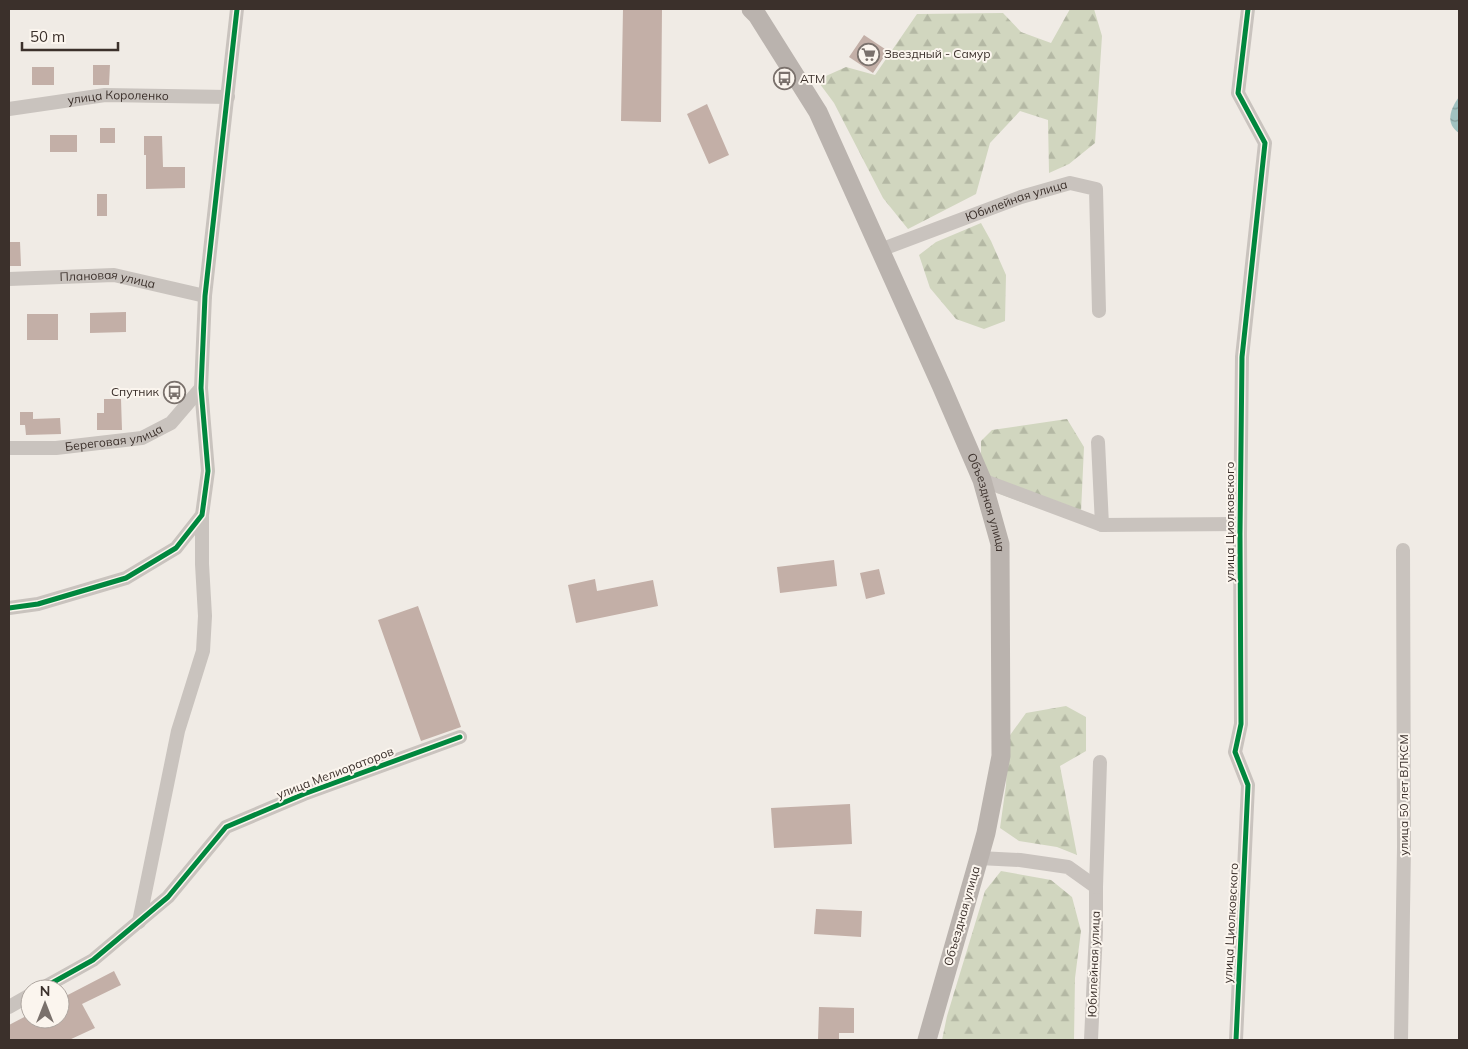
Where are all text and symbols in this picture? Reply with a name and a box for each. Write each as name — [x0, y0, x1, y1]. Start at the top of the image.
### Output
scale bar — [22, 20, 119, 52]
text: 50 m — [30, 27, 65, 46]
supermarket icon: Звездный - Самур — [856, 42, 880, 66]
place label: Звездный - Самур — [884, 46, 991, 61]
bus stop icon: АТМ — [772, 67, 796, 91]
place label: АТМ — [800, 71, 825, 86]
street label: улица Короленко — [66, 87, 169, 107]
street label: Юбилейная улица — [963, 176, 1069, 224]
street label: Плановая улица — [59, 267, 157, 291]
bus stop icon: Спутник — [163, 380, 187, 404]
place label: Спутник — [111, 384, 160, 399]
street label: Береговая улица — [64, 421, 165, 454]
street label: Объездная улица — [964, 451, 1008, 552]
street label: улица Циолковского — [1222, 462, 1237, 582]
street label: улица 50 лет ВЛКСМ — [1396, 734, 1411, 856]
street label: улица Мелиораторов — [274, 743, 396, 802]
street label: улица Циолковского — [1220, 862, 1241, 984]
street label: Объездная улица — [940, 864, 983, 968]
street label: Юбилейная улица — [1084, 910, 1103, 1018]
north arrow — [20, 979, 70, 1029]
text: N — [40, 982, 50, 1000]

